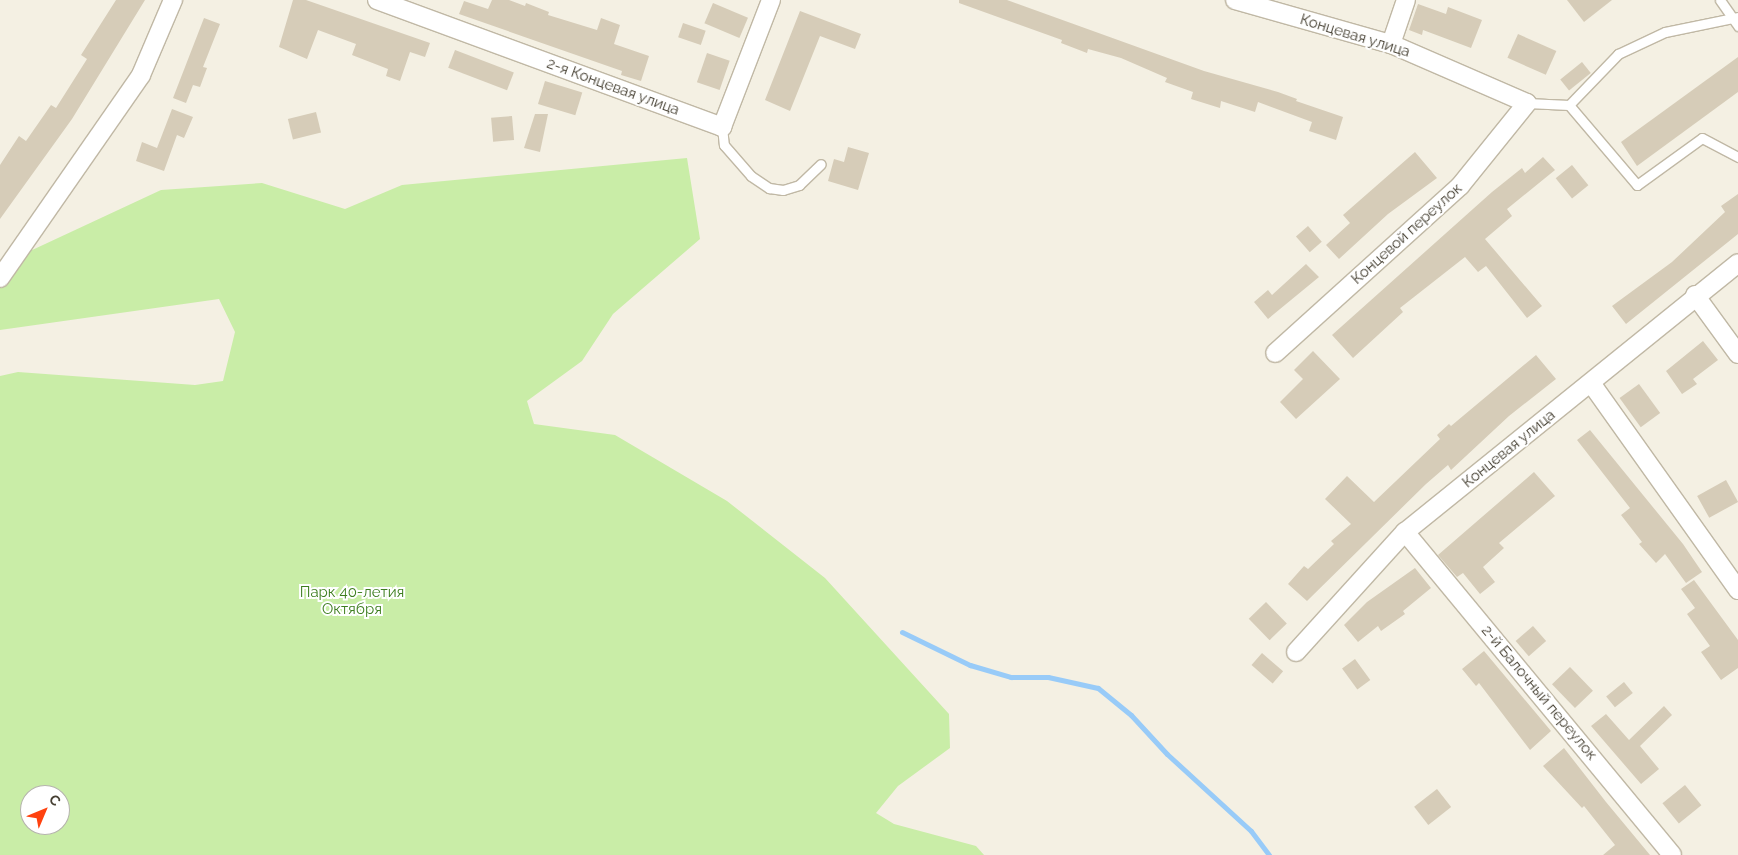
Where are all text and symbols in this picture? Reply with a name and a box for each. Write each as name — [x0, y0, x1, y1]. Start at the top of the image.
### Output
street label: Концевая улица — [1298, 11, 1412, 61]
street label: 2-я Концевая улица — [544, 55, 682, 119]
street label: Концевой переулок — [1348, 180, 1466, 288]
street label: Концевая улица — [1459, 406, 1559, 492]
park label: Парк 40-летия Октября — [300, 583, 404, 618]
street label: 2-й Балочный переулок — [1477, 622, 1601, 764]
north arrow — [20, 785, 70, 835]
text: С — [46, 791, 64, 809]

